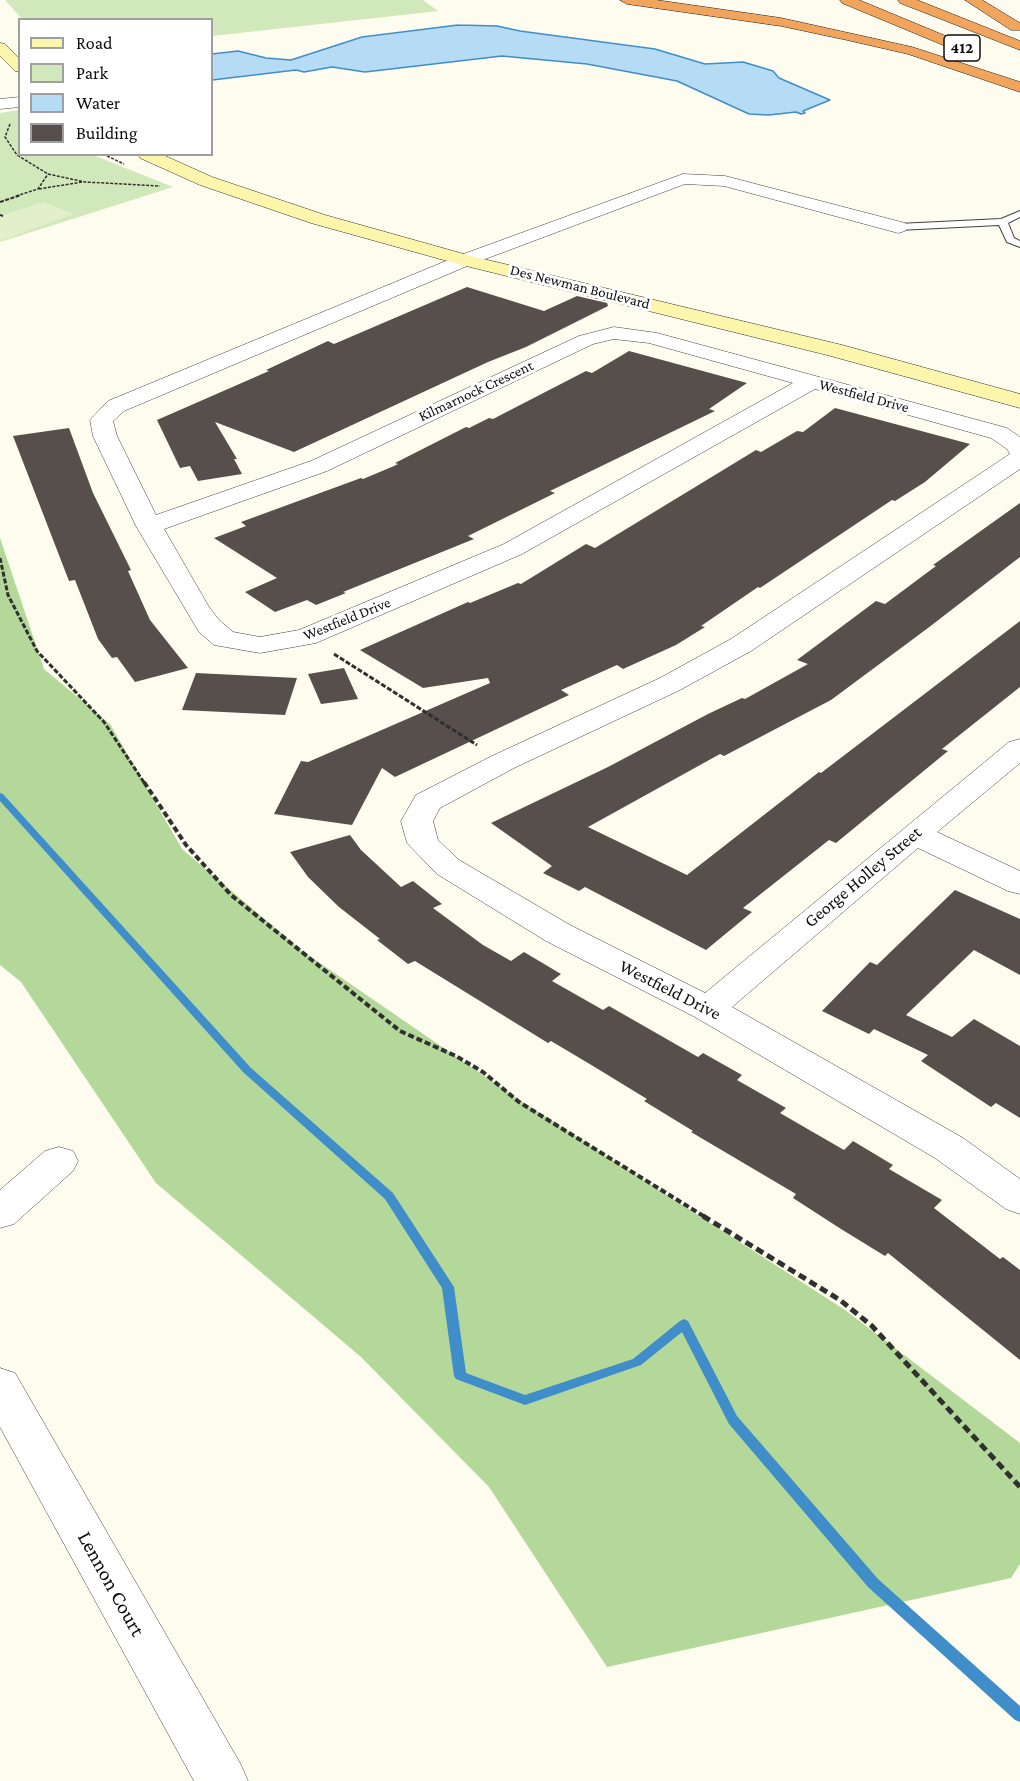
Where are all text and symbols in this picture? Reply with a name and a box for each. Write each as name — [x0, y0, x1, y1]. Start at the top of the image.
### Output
legend — [18, 18, 213, 156]
text: Road — [76, 33, 113, 53]
road number: 412 — [944, 35, 980, 61]
text: Park — [76, 63, 108, 83]
text: Water — [76, 93, 120, 113]
text: Building — [76, 123, 137, 143]
street label: Des Newman Boulevard — [508, 261, 652, 313]
street label: Kilmarnock Crescent — [416, 357, 536, 425]
street label: Westfield Drive — [817, 375, 911, 417]
street label: Westfield Drive — [301, 593, 393, 645]
street label: George Holley Street — [800, 822, 926, 932]
street label: Westfield Drive — [616, 955, 724, 1025]
street label: Lennon Court — [72, 1527, 150, 1641]

